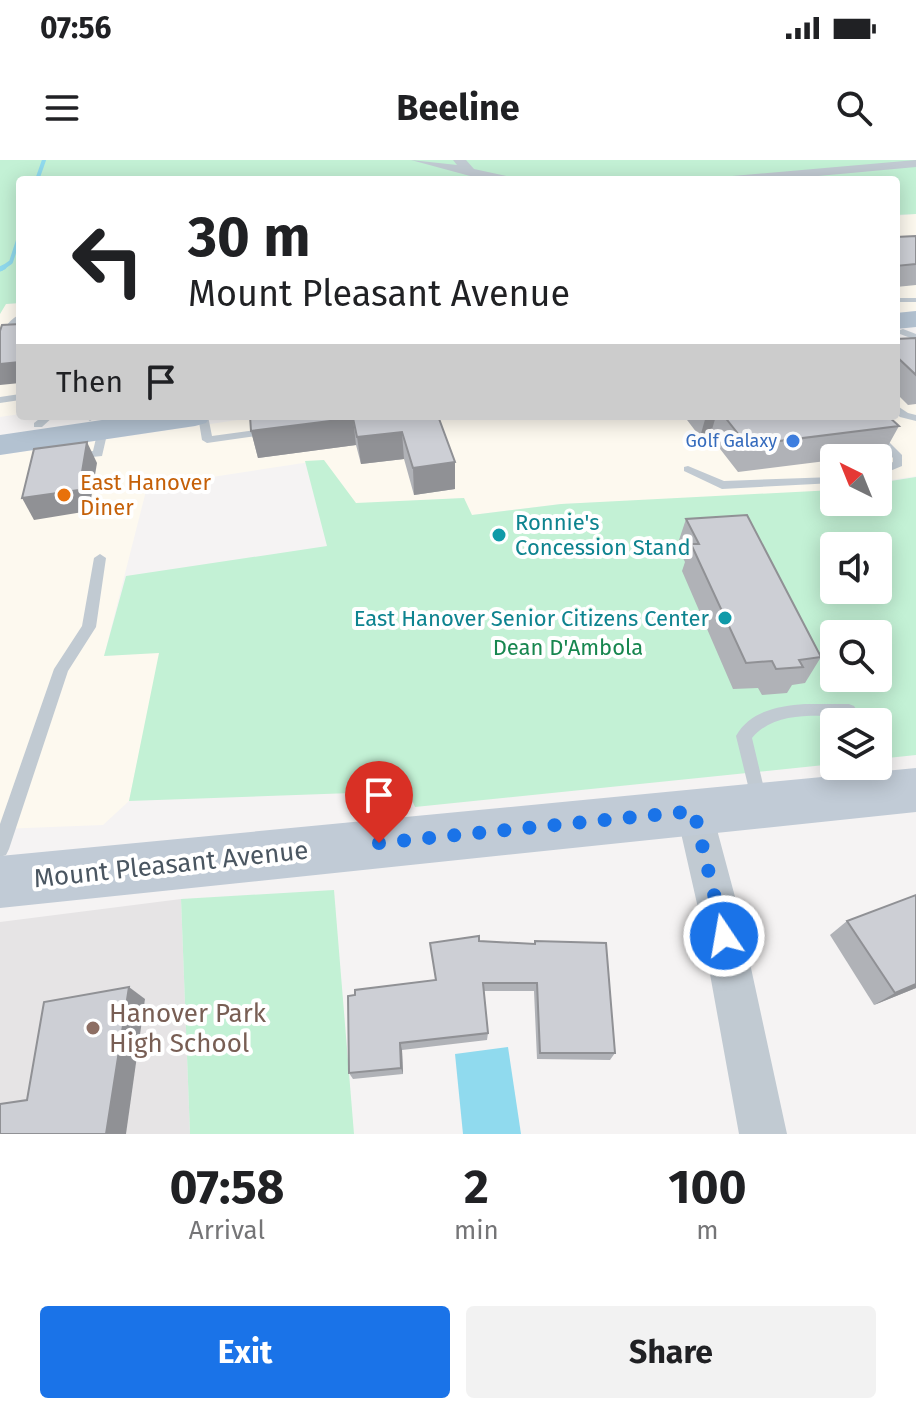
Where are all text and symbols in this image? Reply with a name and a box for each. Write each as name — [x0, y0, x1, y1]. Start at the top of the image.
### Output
text: 07:56 — [40, 10, 111, 46]
icon: menu — [40, 86, 84, 130]
text: Beeline — [396, 86, 520, 130]
icon: search — [832, 86, 876, 130]
text: 30 m — [188, 204, 310, 271]
icon: left — [56, 208, 160, 312]
text: Mount Pleasant Avenue — [188, 272, 570, 316]
icon: arrive — [139, 360, 183, 404]
text: Then — [56, 364, 123, 400]
place label: Golf Galaxy — [686, 430, 777, 452]
marker: Golf Galaxy — [784, 432, 802, 450]
north arrow — [820, 444, 892, 516]
map controls — [820, 444, 892, 780]
place label: East Hanover Diner — [80, 469, 212, 521]
marker: East Hanover Diner — [55, 486, 73, 504]
place label: Ronnie's Concession Stand — [515, 509, 691, 561]
marker: Ronnie's Concession Stand — [490, 526, 508, 544]
button: sound — [820, 532, 892, 604]
place label: East Hanover Senior Citizens Center — [354, 605, 709, 632]
marker: East Hanover Senior Citizens Center — [716, 609, 734, 627]
button: search — [820, 620, 892, 692]
park label: Dean D'Ambola — [493, 634, 643, 661]
button: layers — [820, 708, 892, 780]
pin — [345, 761, 413, 843]
icon: arrive — [357, 773, 401, 817]
street label: Mount Pleasant Avenue — [32, 835, 310, 894]
position arrow — [682, 894, 766, 978]
place label: Hanover Park High School — [109, 998, 267, 1059]
marker: Hanover Park High School — [84, 1019, 102, 1037]
text: 07:58 — [169, 1158, 285, 1216]
text: 2 — [464, 1158, 489, 1216]
text: 100 — [668, 1158, 747, 1216]
text: Arrival — [189, 1215, 265, 1246]
text: min — [454, 1215, 499, 1246]
text: m — [696, 1215, 719, 1246]
button: Exit — [40, 1306, 450, 1398]
button: Share — [466, 1306, 876, 1398]

